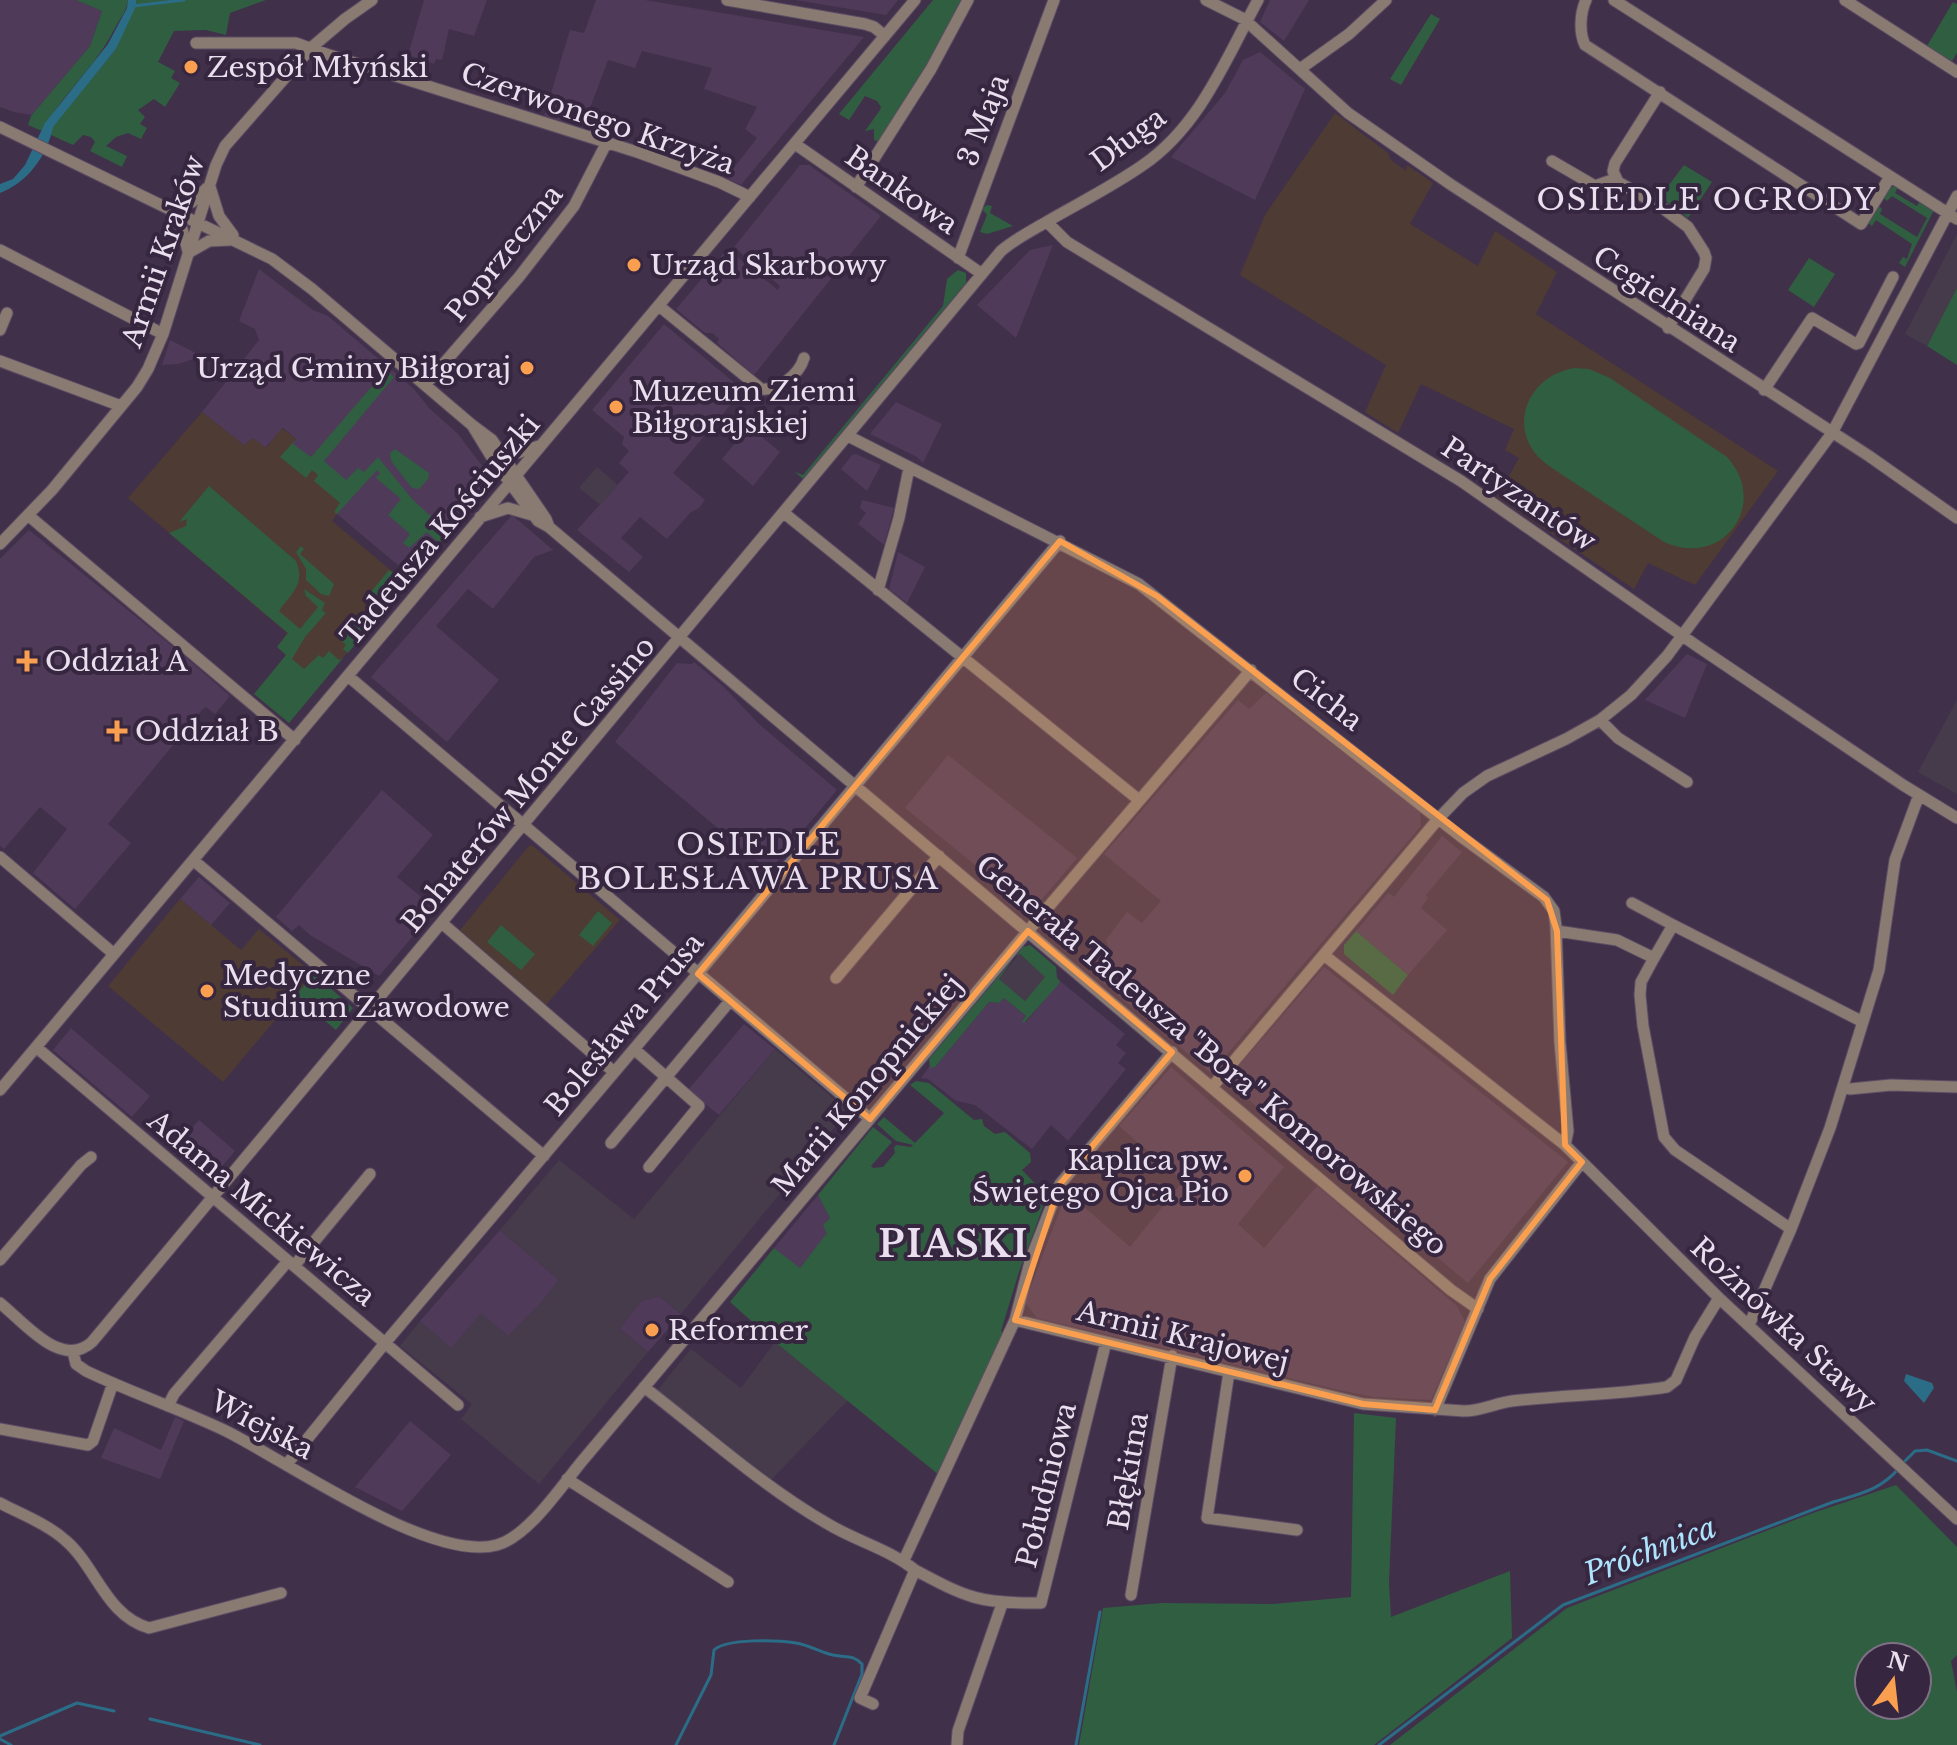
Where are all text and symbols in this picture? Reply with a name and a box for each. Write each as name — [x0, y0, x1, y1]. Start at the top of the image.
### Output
place label: Zespół Młyński — [207, 50, 428, 85]
street label: Czerwonego Krzyża — [456, 55, 740, 182]
marker: Zespół Młyński — [182, 58, 200, 76]
street label: 3 Maja — [950, 69, 1017, 171]
street label: Długa — [1084, 100, 1173, 179]
street label: Bankowa — [839, 139, 965, 242]
street label: Armii Kraków — [114, 150, 213, 353]
street label: Poprzeczna — [439, 177, 571, 329]
district label: OSIEDLE OGRODY — [1536, 181, 1878, 218]
street label: Cegielniana — [1586, 239, 1748, 360]
place label: Urząd Skarbowy — [650, 248, 887, 283]
marker: Urząd Skarbowy — [625, 256, 643, 274]
place label: Urząd Gminy Biłgoraj — [196, 351, 511, 386]
marker: Urząd Gminy Biłgoraj — [518, 359, 536, 377]
place label: Muzeum Ziemi Biłgorajskiej — [632, 374, 856, 441]
marker: Muzeum Ziemi Biłgorajskiej — [607, 398, 625, 416]
street label: Tadeusza Kościuszki — [334, 408, 547, 653]
street label: Partyzantów — [1435, 430, 1603, 559]
street label: Bohaterów Monte Cassino — [394, 629, 663, 939]
place label: Oddział A — [45, 644, 188, 679]
marker: Oddział A — [16, 650, 38, 672]
street label: Cicha — [1284, 660, 1370, 739]
place label: Oddział B — [135, 714, 279, 749]
marker: Oddział B — [106, 720, 128, 742]
district label: OSIEDLE BOLESŁAWA PRUSA — [578, 826, 940, 897]
street label: Generała Tadeusza "Bora" Komorowskiego — [969, 848, 1454, 1263]
street label: Bolesława Prusa — [538, 925, 711, 1123]
place label: Medyczne Studium Zawodowe — [223, 958, 510, 1025]
street label: Marii Konopnickiej — [765, 968, 970, 1203]
marker: Medyczne Studium Zawodowe — [198, 982, 216, 1000]
street label: Adama Mickiewicza — [140, 1102, 383, 1314]
place label: Kaplica pw. Świętego Ojca Pio — [972, 1143, 1229, 1210]
marker: Kaplica pw. Świętego Ojca Pio — [1236, 1167, 1254, 1185]
district label: PIASKI — [878, 1222, 1030, 1267]
street label: Rożnówka Stawy — [1683, 1230, 1884, 1421]
street label: Armii Krajowej — [1072, 1293, 1292, 1380]
place label: Reformer — [668, 1313, 809, 1348]
marker: Reformer — [643, 1321, 661, 1339]
street label: Wiejska — [203, 1383, 320, 1467]
street label: Południowa — [1009, 1398, 1084, 1571]
street label: Błękitna — [1101, 1409, 1156, 1533]
water label: Próchnica — [1577, 1508, 1721, 1593]
north arrow — [1853, 1641, 1933, 1721]
text: N — [1885, 1646, 1912, 1678]

